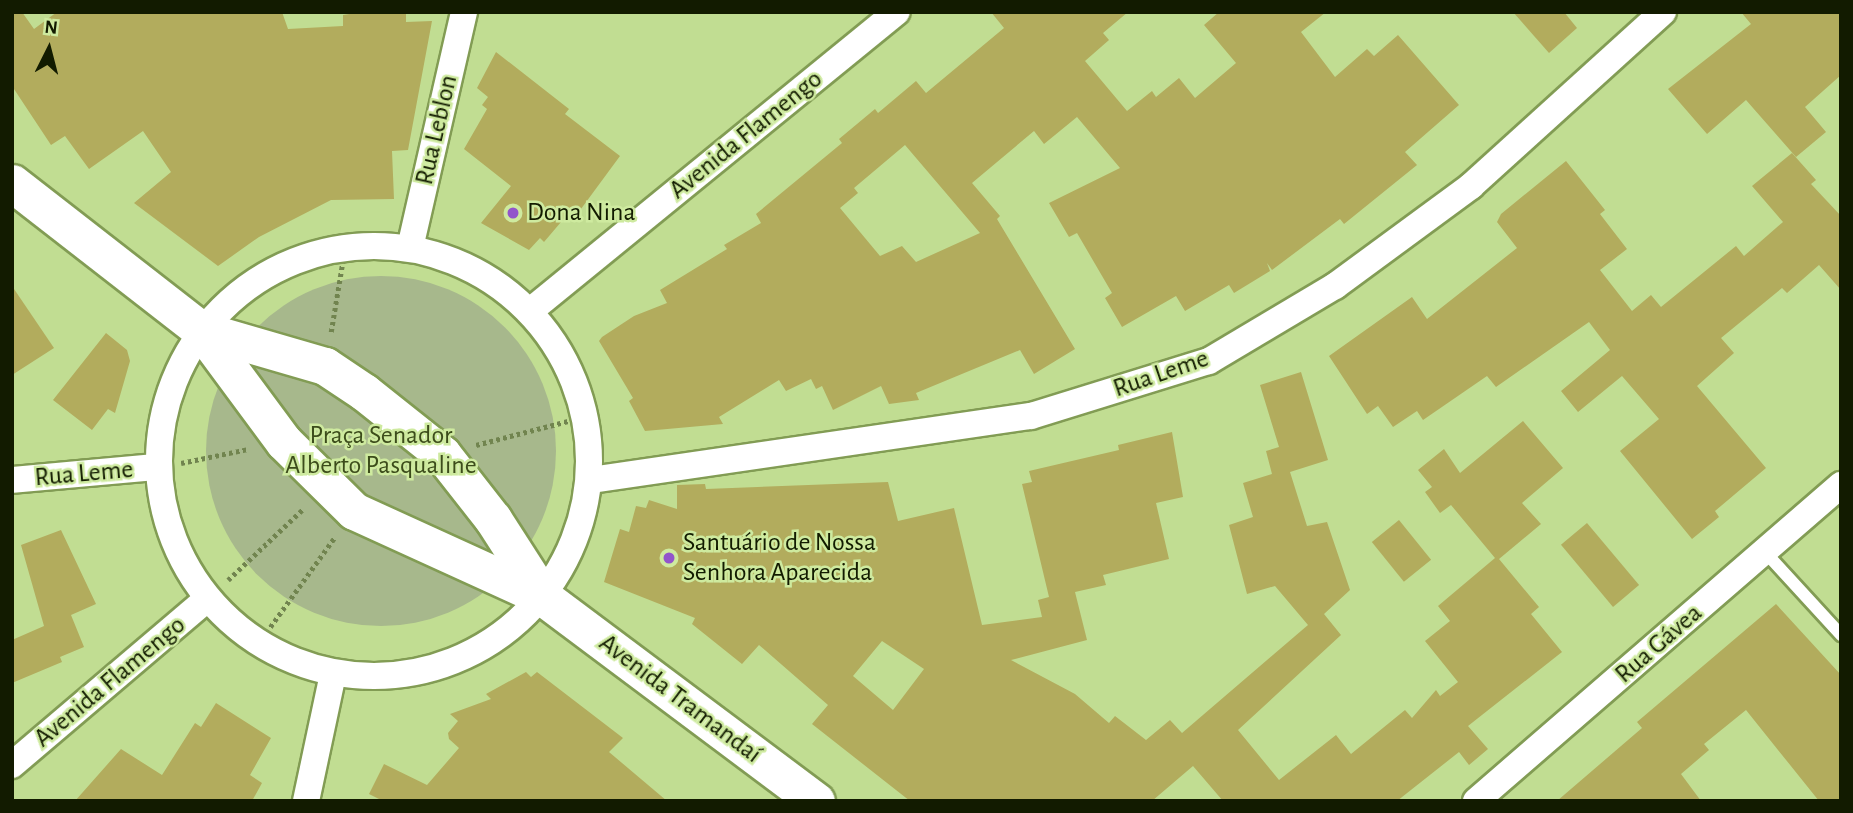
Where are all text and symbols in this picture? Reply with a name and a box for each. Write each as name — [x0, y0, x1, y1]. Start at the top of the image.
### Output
north arrow — [14, 14, 84, 84]
text: N — [44, 17, 59, 38]
street label: Avenida Flamengo — [663, 64, 829, 206]
street label: Rua Leblon — [409, 72, 465, 188]
place label: Dona Nina — [527, 197, 635, 229]
marker: Dona Nina — [505, 205, 521, 221]
street label: Rua Leme — [1109, 343, 1213, 405]
park label: Praça Senador Alberto Pasqualine — [285, 420, 477, 481]
street label: Rua Leme — [33, 454, 135, 494]
place label: Santuário de Nossa Senhora Aparecida — [683, 527, 876, 588]
marker: Santuário de Nossa Senhora Aparecida — [661, 550, 677, 566]
street label: Rua Gávea — [1609, 598, 1709, 690]
street label: Avenida Flamengo — [28, 610, 192, 754]
street label: Avenida Tramandaí — [593, 628, 767, 770]

